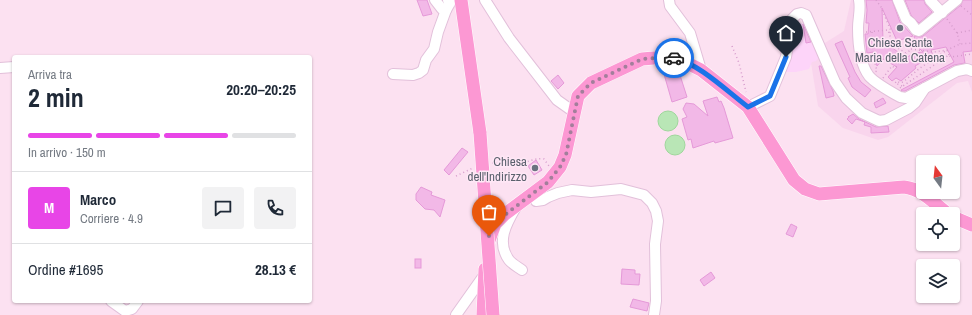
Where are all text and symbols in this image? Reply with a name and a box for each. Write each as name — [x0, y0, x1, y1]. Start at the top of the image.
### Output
pin — [769, 16, 803, 57]
icon: home — [775, 22, 797, 44]
marker: Chiesa Santa Maria della Catena — [895, 23, 905, 33]
place label: Chiesa Santa Maria della Catena — [855, 34, 945, 66]
courier — [654, 38, 694, 78]
icon: car — [663, 47, 685, 69]
text: Arriva tra — [28, 66, 72, 83]
text: 20:20–20:25 — [226, 79, 296, 100]
text: 2 min — [28, 80, 84, 115]
text: In arrivo · 150 m — [28, 144, 106, 161]
place label: Chiesa dell'Indirizzo — [467, 153, 527, 185]
north arrow — [916, 155, 960, 199]
map controls — [916, 155, 960, 303]
marker: Chiesa dell'Indirizzo — [530, 163, 540, 173]
button: chat — [202, 187, 244, 229]
button: phone — [254, 187, 296, 229]
text: Marco — [80, 189, 116, 210]
pin — [472, 195, 506, 236]
text: M — [44, 197, 54, 218]
icon: bag — [478, 201, 500, 223]
button: locate — [916, 207, 960, 251]
text: Corriere · 4.9 — [80, 210, 143, 227]
text: Ordine #1695 — [28, 259, 103, 280]
text: 28.13 € — [255, 259, 296, 280]
button: layers — [916, 259, 960, 303]

